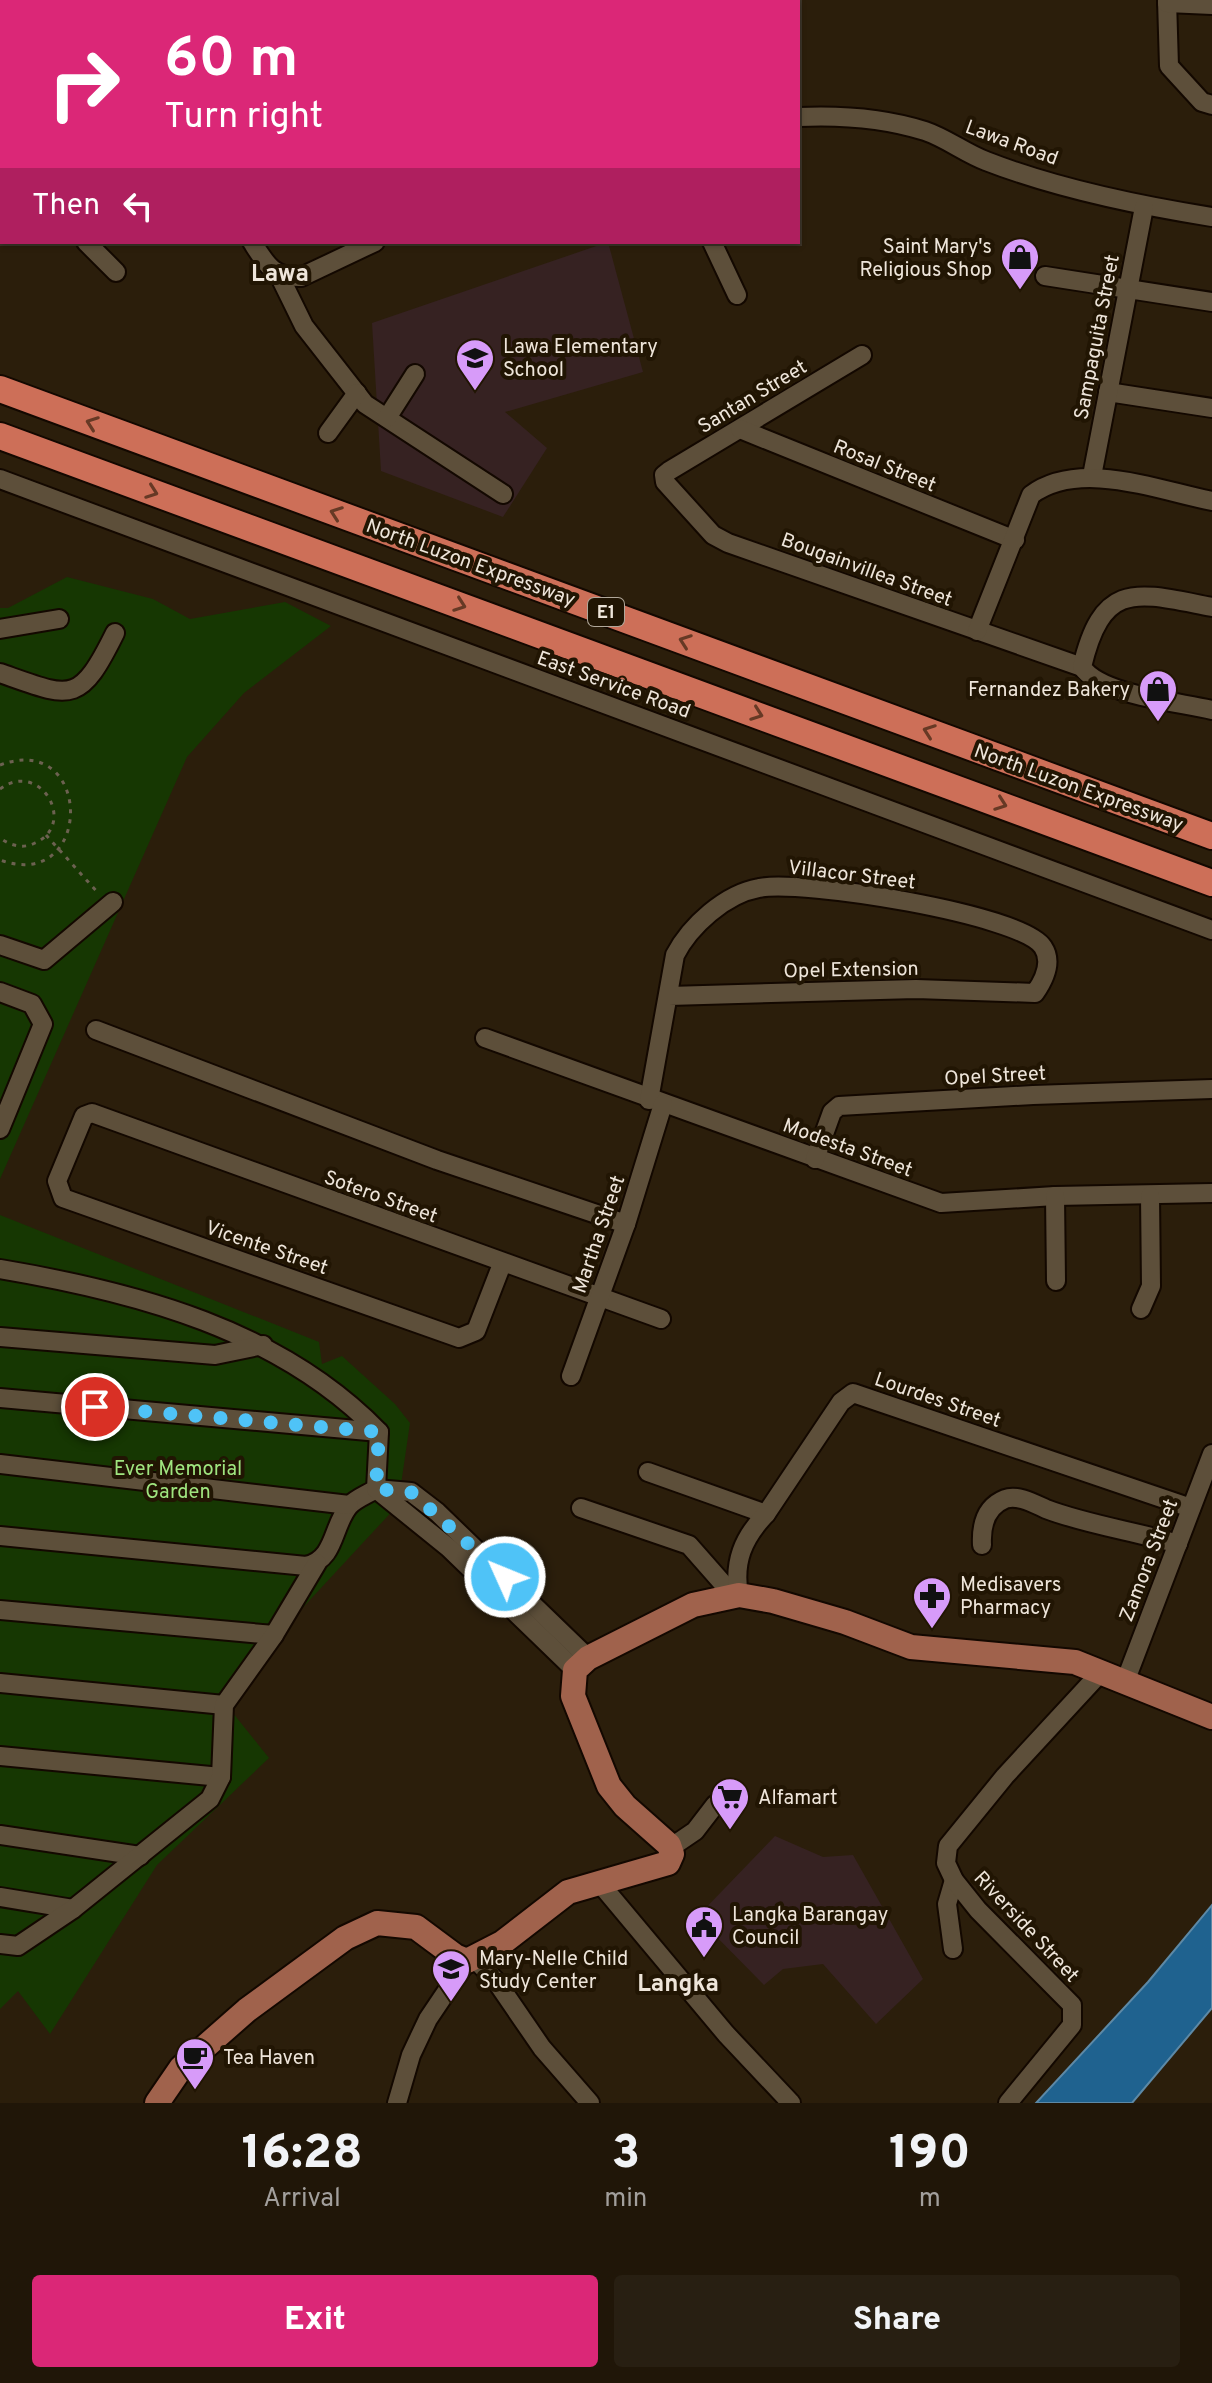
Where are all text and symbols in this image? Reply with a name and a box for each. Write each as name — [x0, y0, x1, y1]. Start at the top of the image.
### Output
text: 60 m — [164, 26, 298, 96]
icon: right — [32, 32, 136, 136]
text: Turn right — [164, 95, 323, 141]
street label: Lawa Road — [961, 115, 1061, 173]
icon: left — [116, 184, 160, 228]
text: Then — [32, 188, 100, 225]
place label: Saint Mary's Religious Shop — [859, 235, 992, 284]
shop icon: Saint Mary's Religious Shop — [999, 236, 1041, 291]
street label: Sampaguita Street — [1069, 253, 1127, 422]
district label: Lawa — [251, 260, 309, 290]
place label: Lawa Elementary School — [503, 335, 658, 384]
school or university icon: Lawa Elementary School — [454, 337, 496, 392]
street label: Santan Street — [694, 355, 812, 441]
one-way arrow — [86, 416, 100, 433]
street label: Rosal Street — [829, 434, 939, 499]
one-way arrow — [144, 482, 158, 498]
one-way arrow — [330, 506, 344, 523]
street label: North Luzon Expressway — [362, 514, 579, 614]
street label: Bougainvillea Street — [777, 528, 956, 614]
one-way arrow — [452, 595, 466, 612]
road number: E1 — [588, 598, 624, 626]
one-way arrow — [679, 634, 693, 651]
street label: East Service Road — [533, 646, 694, 726]
shop icon: Fernandez Bakery — [1137, 668, 1179, 723]
place label: Fernandez Bakery — [968, 678, 1130, 704]
one-way arrow — [749, 704, 763, 721]
one-way arrow — [923, 724, 937, 741]
street label: North Luzon Expressway — [970, 739, 1187, 839]
one-way arrow — [993, 794, 1007, 811]
street label: Villacor Street — [787, 855, 917, 897]
street label: Opel Extension — [783, 957, 919, 985]
street label: Opel Street — [943, 1061, 1047, 1093]
street label: Modesta Street — [779, 1113, 916, 1184]
street label: Sotero Street — [320, 1165, 441, 1230]
street label: Martha Street — [568, 1172, 632, 1297]
street label: Vicente Street — [202, 1216, 331, 1282]
street label: Lourdes Street — [871, 1367, 1004, 1435]
pin — [61, 1373, 129, 1441]
icon: arrive — [73, 1385, 117, 1429]
park label: Ever Memorial Garden — [114, 1457, 242, 1506]
street label: Zamora Street — [1114, 1495, 1185, 1626]
position arrow — [463, 1535, 547, 1619]
place label: Medisavers Pharmacy — [960, 1573, 1061, 1622]
pharmacy icon: Medisavers Pharmacy — [911, 1575, 953, 1630]
supermarket icon: Alfamart — [709, 1776, 751, 1831]
place label: Alfamart — [758, 1786, 838, 1812]
street label: Riverside Street — [967, 1866, 1084, 1989]
place label: Langka Barangay Council — [732, 1903, 888, 1952]
public building icon: Langka Barangay Council — [683, 1904, 725, 1959]
place label: Mary-Nelle Child Study Center — [479, 1947, 628, 1996]
school or university icon: Mary-Nelle Child Study Center — [430, 1948, 472, 2003]
district label: Langka — [637, 1970, 719, 2000]
cafe icon: Tea Haven — [174, 2036, 216, 2091]
place label: Tea Haven — [223, 2046, 315, 2072]
text: 16:28 — [241, 2125, 363, 2185]
text: 3 — [611, 2125, 640, 2185]
text: 190 — [889, 2125, 970, 2185]
text: Arrival — [263, 2183, 341, 2216]
text: min — [604, 2183, 647, 2216]
text: m — [919, 2183, 941, 2216]
button: Exit — [32, 2275, 598, 2367]
button: Share — [614, 2275, 1180, 2367]

